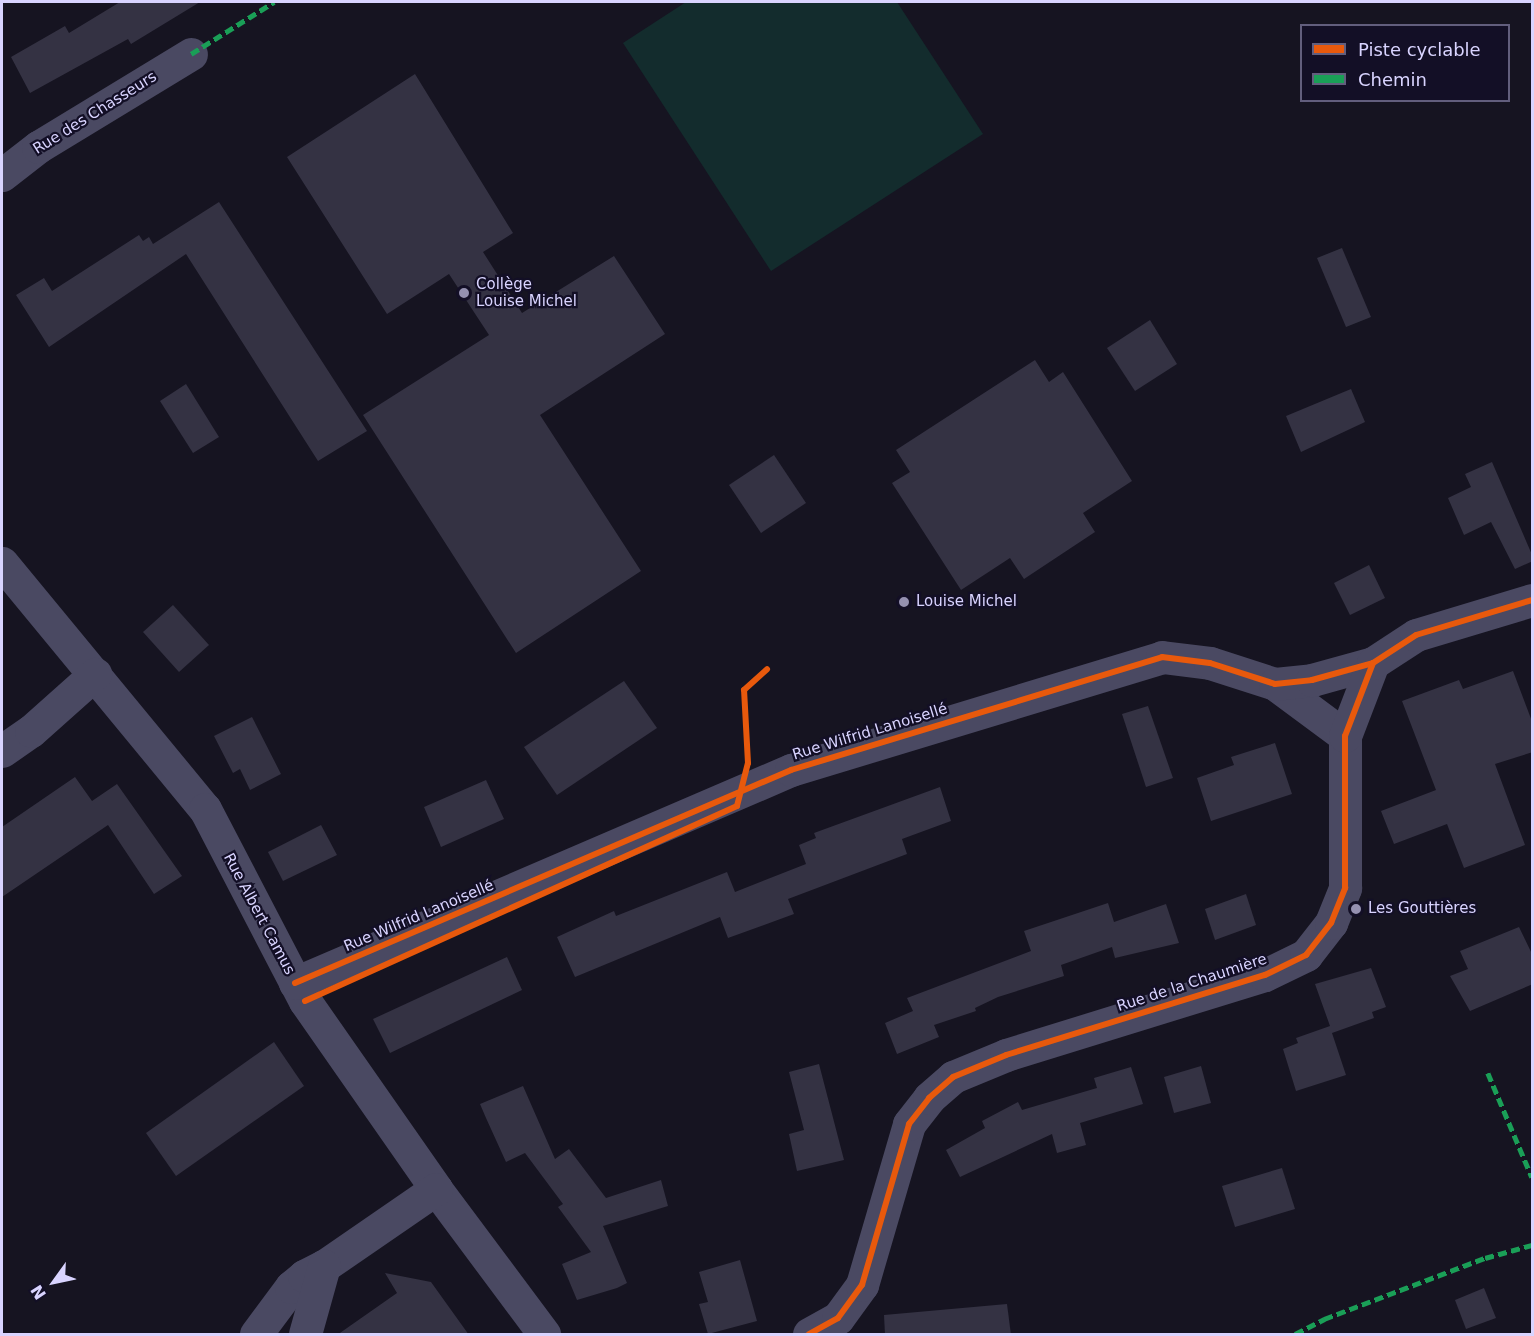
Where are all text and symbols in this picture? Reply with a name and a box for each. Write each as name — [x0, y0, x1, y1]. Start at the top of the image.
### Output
legend — [1300, 24, 1510, 102]
text: Piste cyclable — [1358, 39, 1481, 60]
street label: Rue des Chasseurs — [30, 68, 160, 158]
text: Chemin — [1358, 69, 1427, 90]
place label: Collège Louise Michel — [476, 275, 577, 310]
marker: Collège Louise Michel — [457, 286, 471, 300]
place label: Louise Michel — [916, 593, 1017, 611]
marker: Louise Michel — [897, 595, 911, 609]
street label: Rue Wilfrid Lanoisellé — [790, 700, 950, 764]
street label: Rue Albert Camus — [219, 850, 299, 978]
street label: Rue Wilfrid Lanoisellé — [341, 876, 497, 956]
place label: Les Gouttières — [1368, 900, 1476, 918]
marker: Les Gouttières — [1349, 902, 1363, 916]
street label: Rue de la Chaumière — [1115, 950, 1269, 1016]
north arrow — [24, 1252, 84, 1312]
text: N — [27, 1281, 50, 1303]

